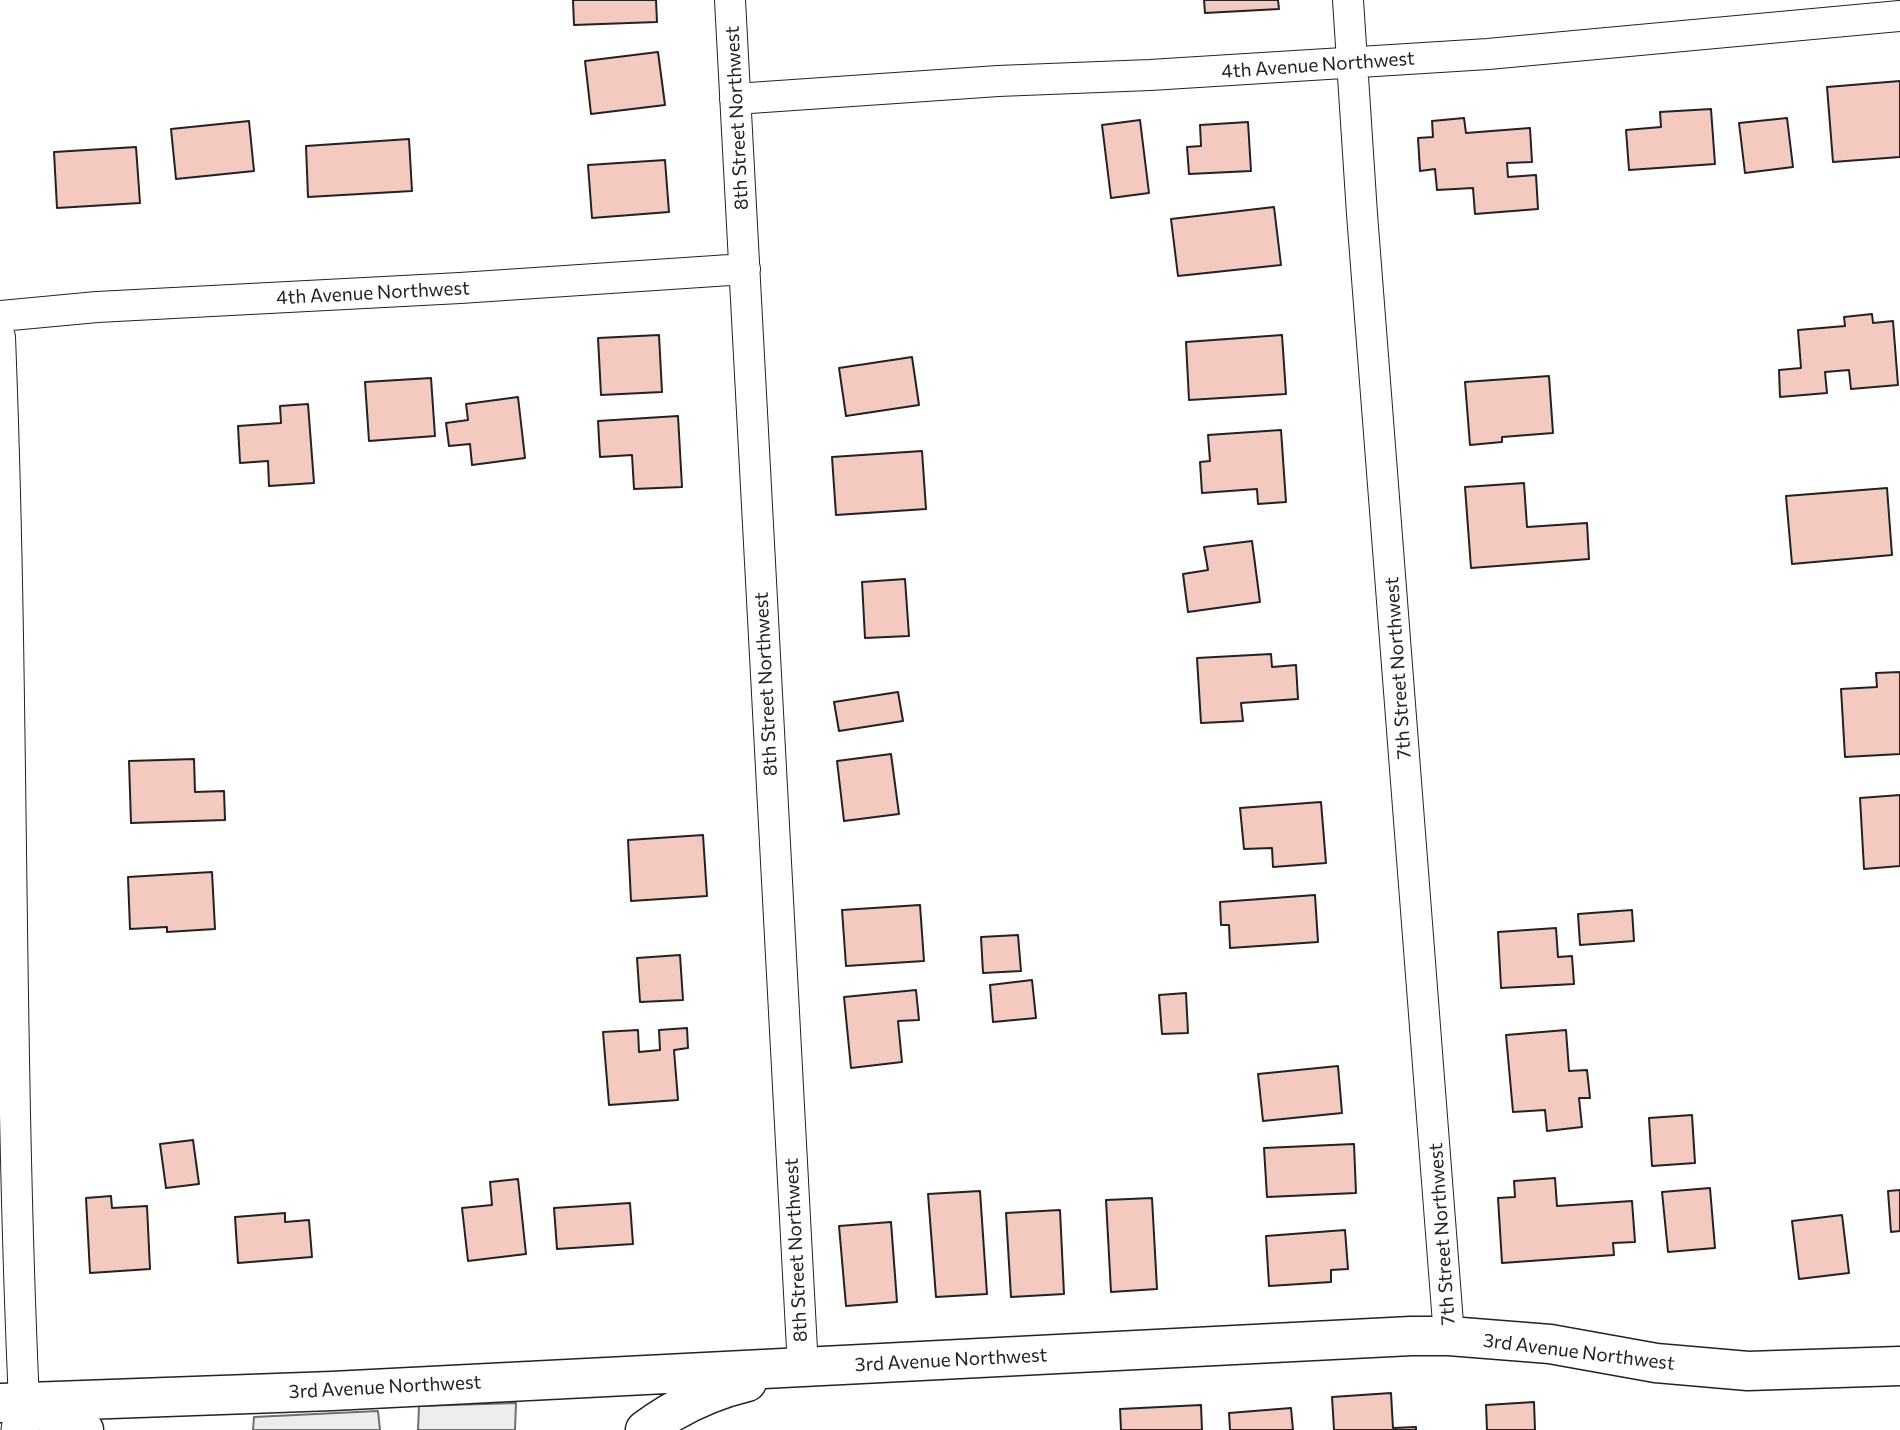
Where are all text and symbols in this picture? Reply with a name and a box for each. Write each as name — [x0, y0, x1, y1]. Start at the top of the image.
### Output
street label: 8th Street Northwest — [721, 25, 753, 211]
street label: 4th Avenue Northwest — [1221, 47, 1415, 83]
street label: 4th Avenue Northwest — [276, 277, 470, 309]
street label: 7th Street Northwest — [1380, 576, 1416, 760]
street label: 8th Street Northwest — [750, 591, 782, 777]
street label: 7th Street Northwest — [1424, 1142, 1460, 1326]
street label: 8th Street Northwest — [780, 1157, 812, 1343]
street label: 3rd Avenue Northwest — [1482, 1329, 1676, 1375]
street label: 3rd Avenue Northwest — [854, 1344, 1048, 1376]
street label: 3rd Avenue Northwest — [288, 1371, 482, 1403]

